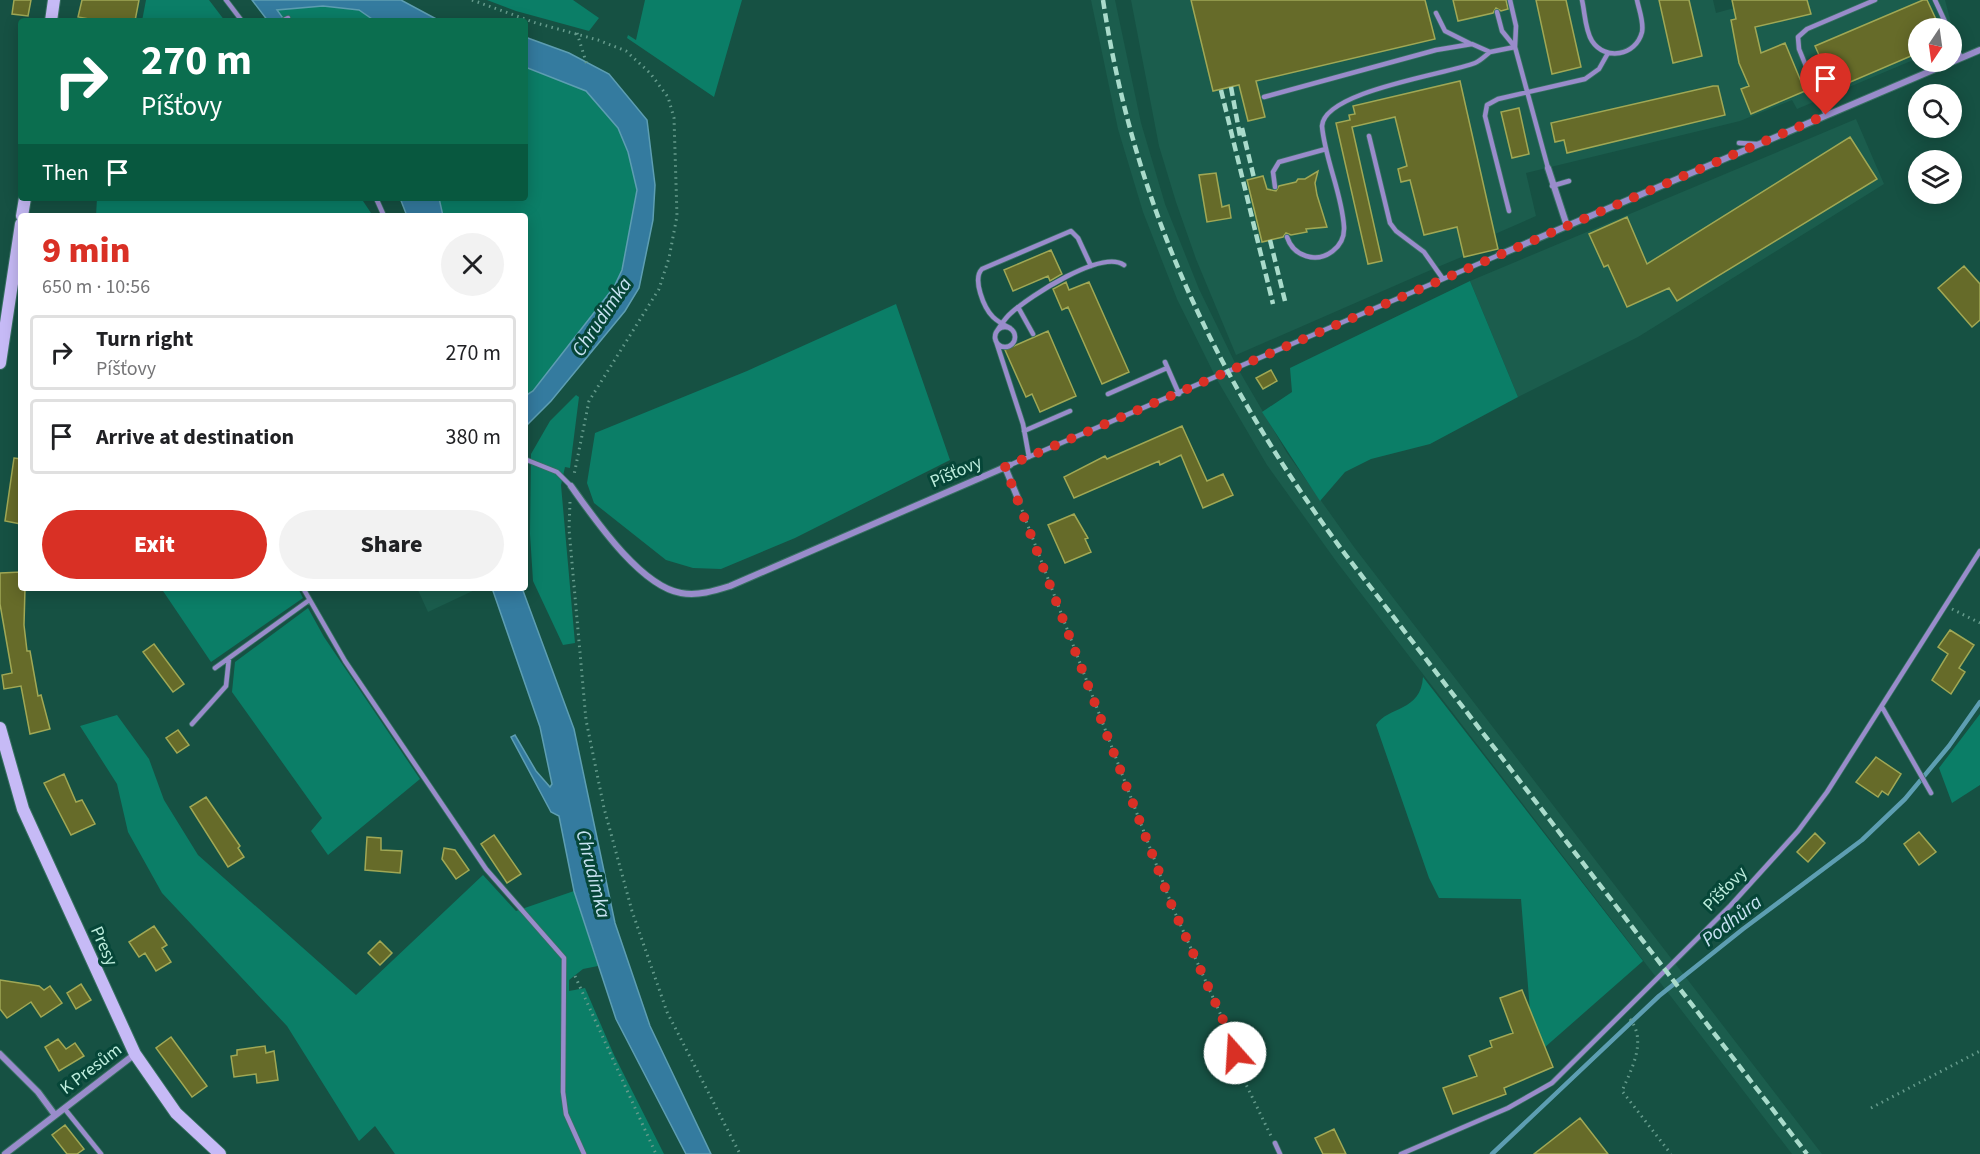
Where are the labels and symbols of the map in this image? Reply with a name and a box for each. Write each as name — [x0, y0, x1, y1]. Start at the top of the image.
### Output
north arrow — [1908, 18, 1962, 72]
pin — [1800, 53, 1851, 115]
water label: Chrudimka — [565, 272, 639, 362]
street label: Píšťovy — [926, 450, 986, 494]
water label: Chrudimka — [569, 827, 618, 921]
street label: Píšťovy — [1697, 860, 1753, 917]
water label: Podhůra — [1696, 888, 1768, 954]
street label: Presy — [84, 922, 124, 970]
position arrow — [1203, 1021, 1267, 1085]
street label: K Presům — [55, 1038, 127, 1100]

